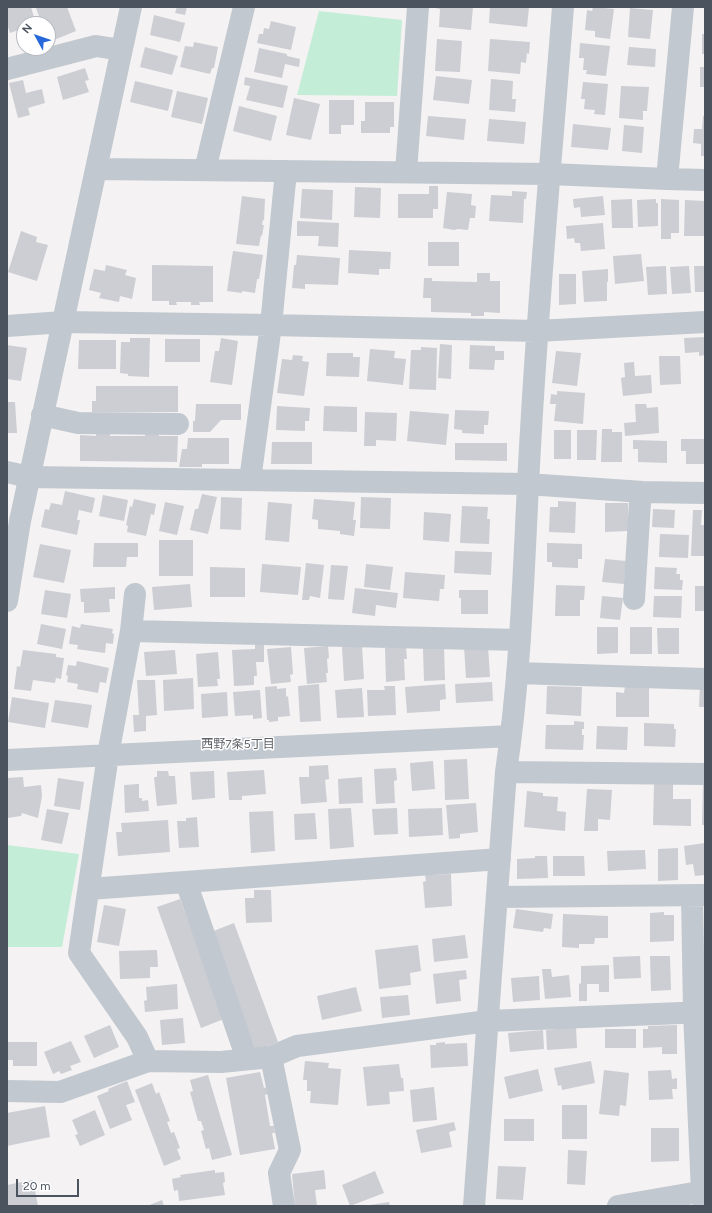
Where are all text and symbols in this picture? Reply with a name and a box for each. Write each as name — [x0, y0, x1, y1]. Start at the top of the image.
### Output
north arrow — [16, 16, 56, 56]
text: N — [19, 21, 35, 36]
district label: 西野7条5丁目 — [201, 737, 275, 751]
scale bar — [18, 1171, 81, 1197]
text: 20 m — [23, 1179, 51, 1193]

